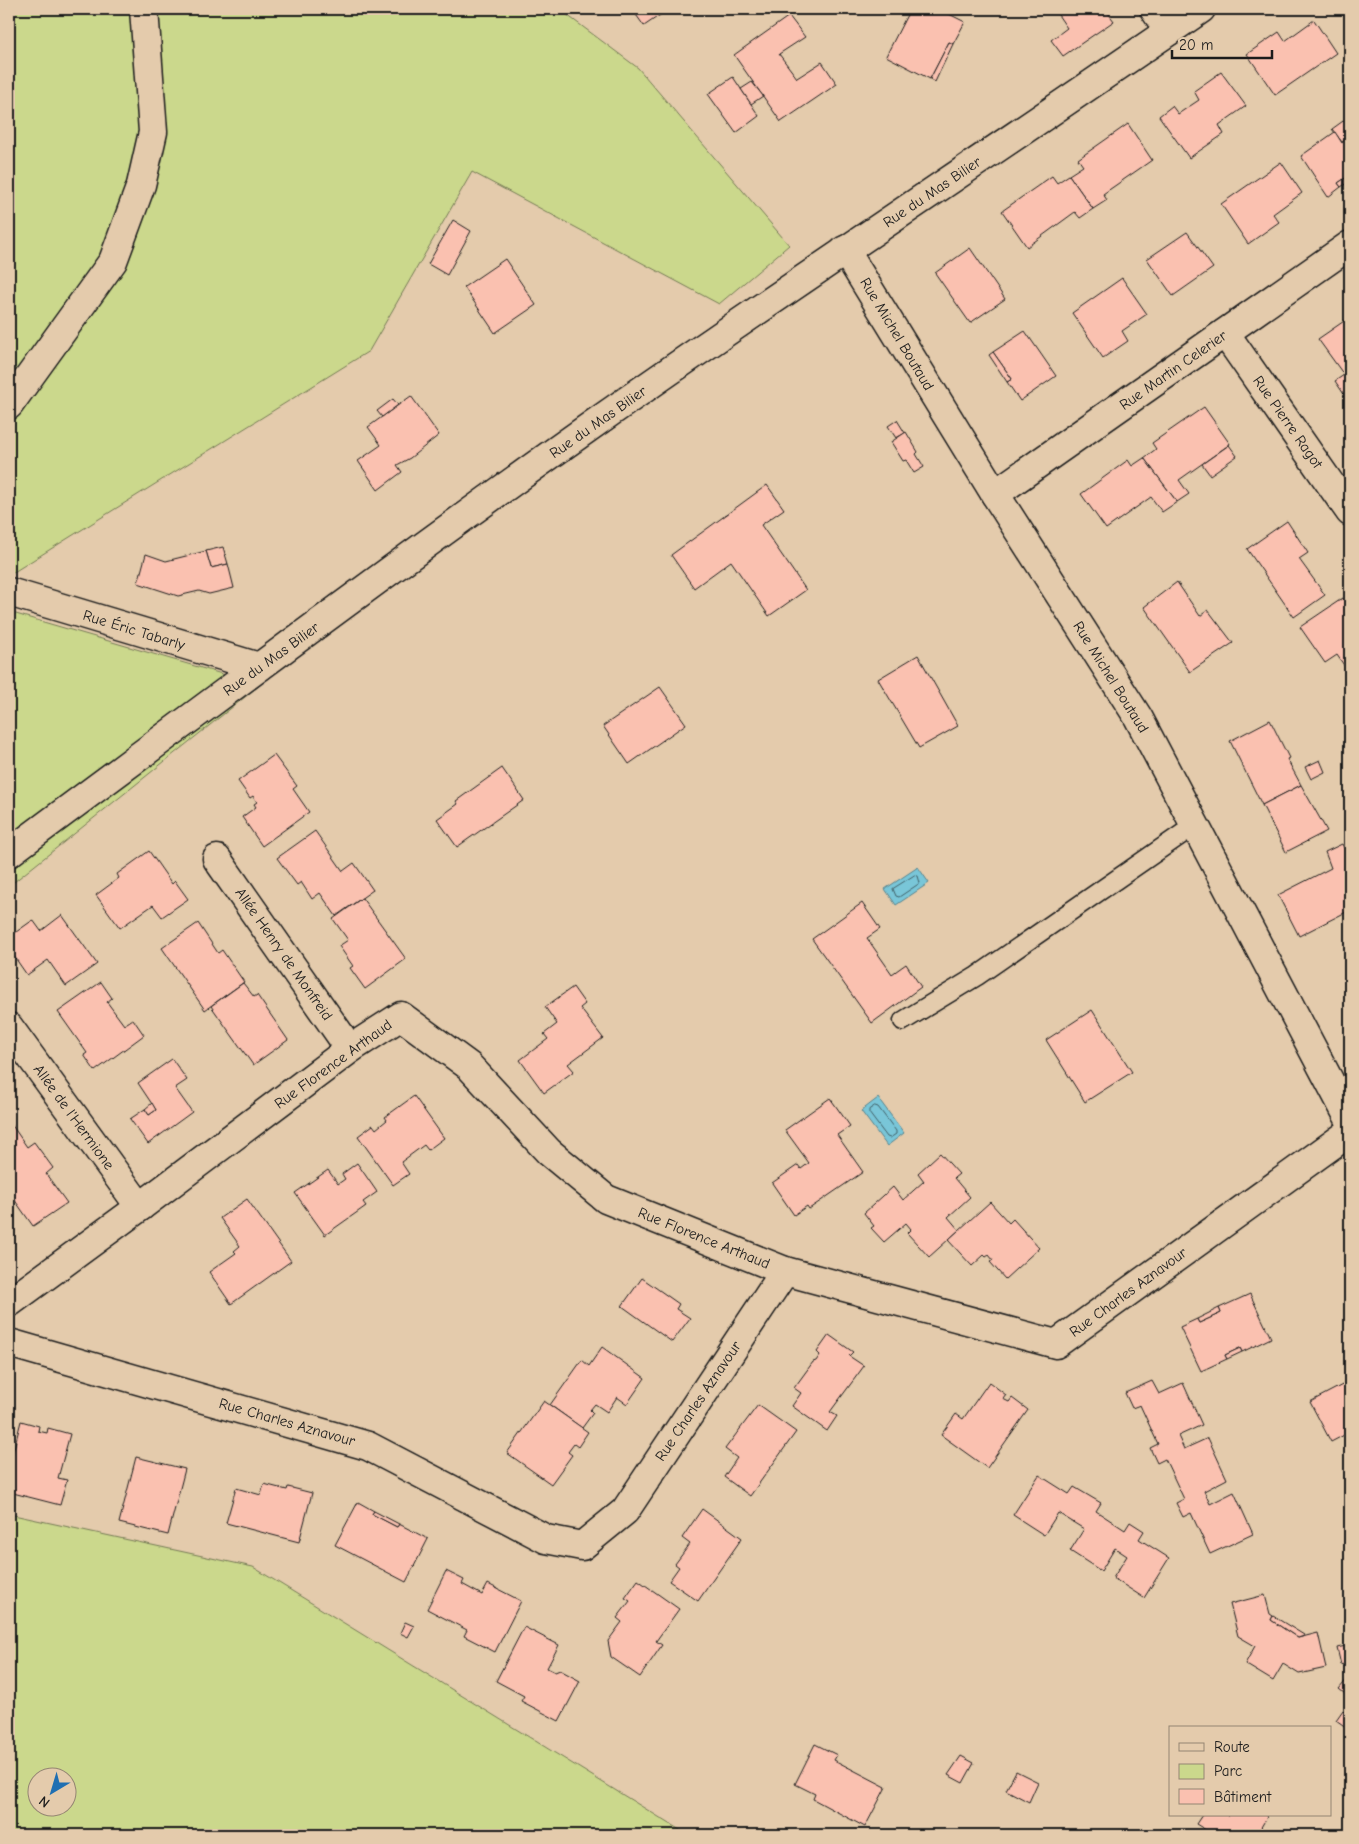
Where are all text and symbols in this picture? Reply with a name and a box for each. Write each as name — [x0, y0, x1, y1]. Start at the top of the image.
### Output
scale bar — [1172, 28, 1272, 60]
text: 20 m — [1179, 36, 1213, 54]
street label: Rue du Mas Bilier — [880, 153, 984, 231]
street label: Rue Michel Boutaud — [856, 274, 938, 394]
street label: Rue Martin Celerier — [1116, 326, 1230, 414]
street label: Rue Pierre Ragot — [1249, 372, 1327, 472]
street label: Rue du Mas Bilier — [546, 382, 650, 462]
street label: Rue Éric Tabarly — [81, 605, 188, 654]
street label: Rue du Mas Bilier — [220, 618, 323, 700]
street label: Rue Michel Boutaud — [1069, 618, 1153, 736]
street label: Allée Henry de Monfreid — [231, 884, 337, 1024]
street label: Rue Florence Arthaud — [271, 1015, 395, 1113]
street label: Allée de l'Hermione — [30, 1061, 119, 1174]
street label: Rue Florence Arthaud — [635, 1203, 773, 1273]
street label: Rue Charles Aznavour — [1066, 1243, 1190, 1341]
street label: Rue Charles Aznavour — [651, 1338, 745, 1464]
street label: Rue Charles Aznavour — [217, 1394, 357, 1450]
legend — [1169, 1726, 1332, 1816]
text: Route — [1214, 1738, 1250, 1756]
text: Parc — [1214, 1762, 1242, 1780]
north arrow — [28, 1766, 78, 1816]
text: Bâtiment — [1214, 1788, 1272, 1806]
text: N — [35, 1792, 53, 1811]

